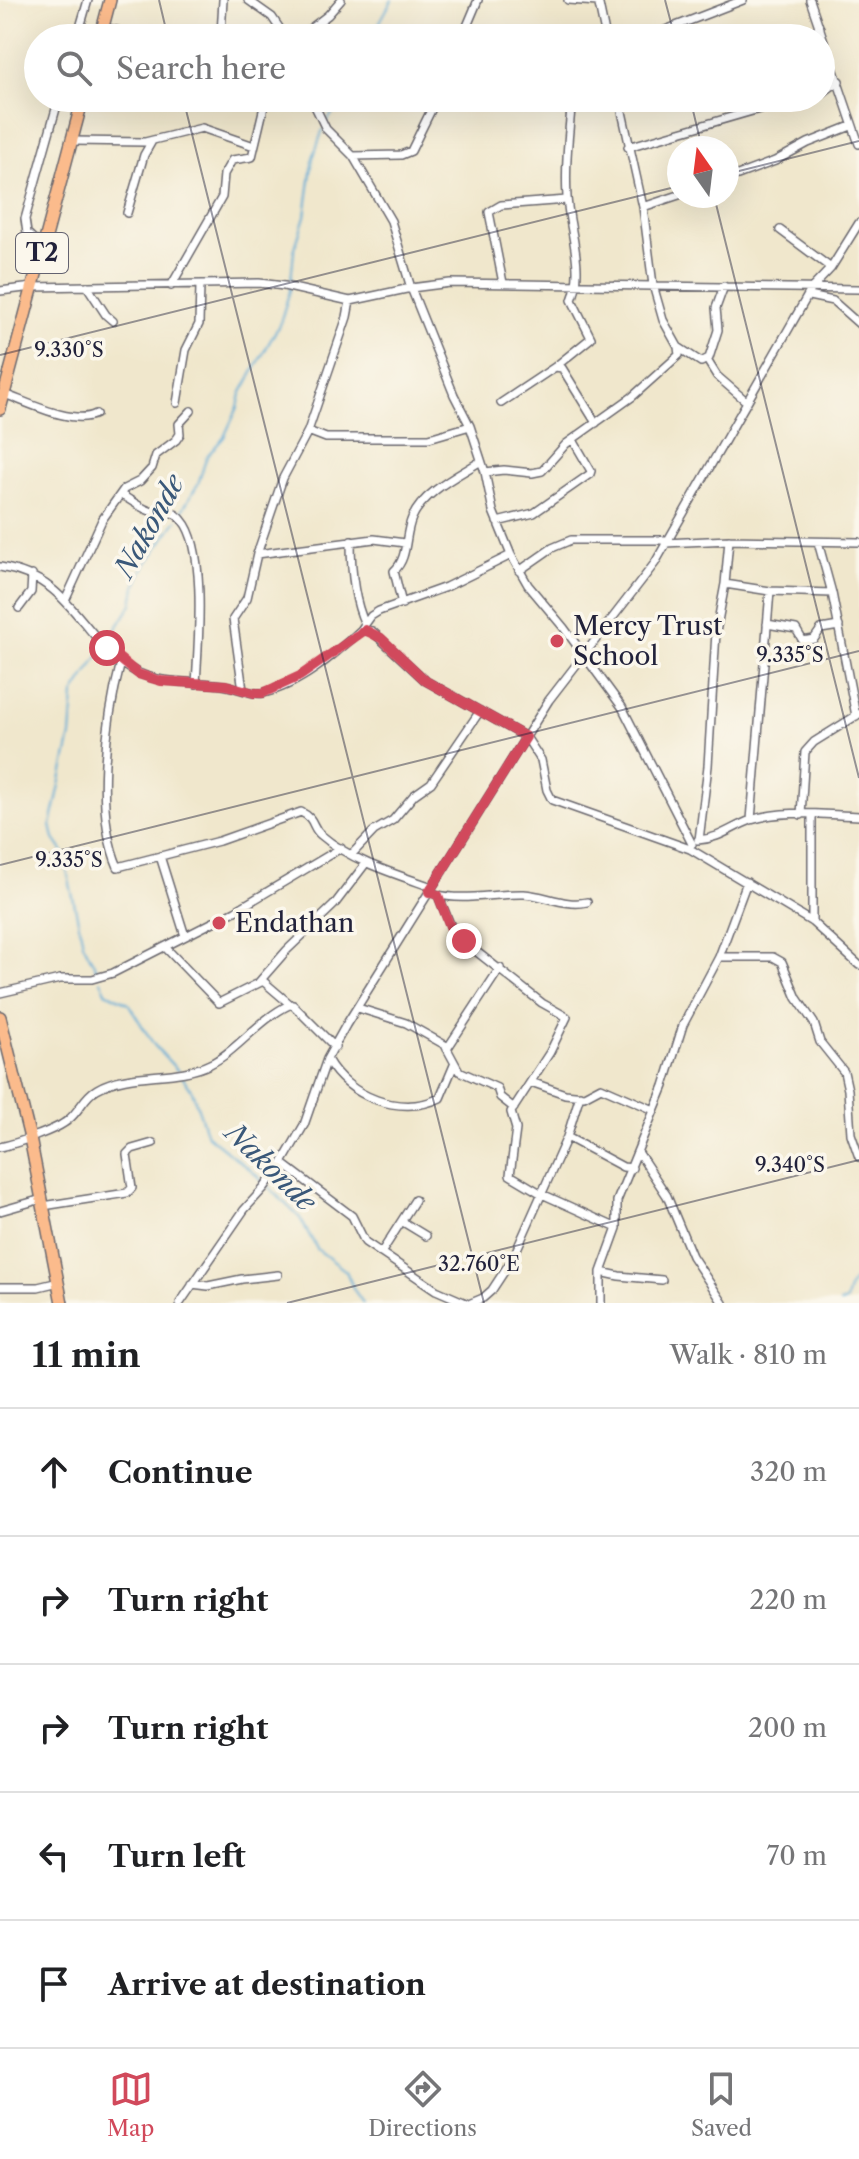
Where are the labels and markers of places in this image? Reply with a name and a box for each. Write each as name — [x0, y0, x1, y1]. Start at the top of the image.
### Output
place label: Mercy Trust School — [573, 610, 723, 672]
marker: Mercy Trust School — [548, 632, 566, 650]
place label: Endathan — [235, 907, 354, 939]
marker: Endathan — [210, 914, 228, 932]

